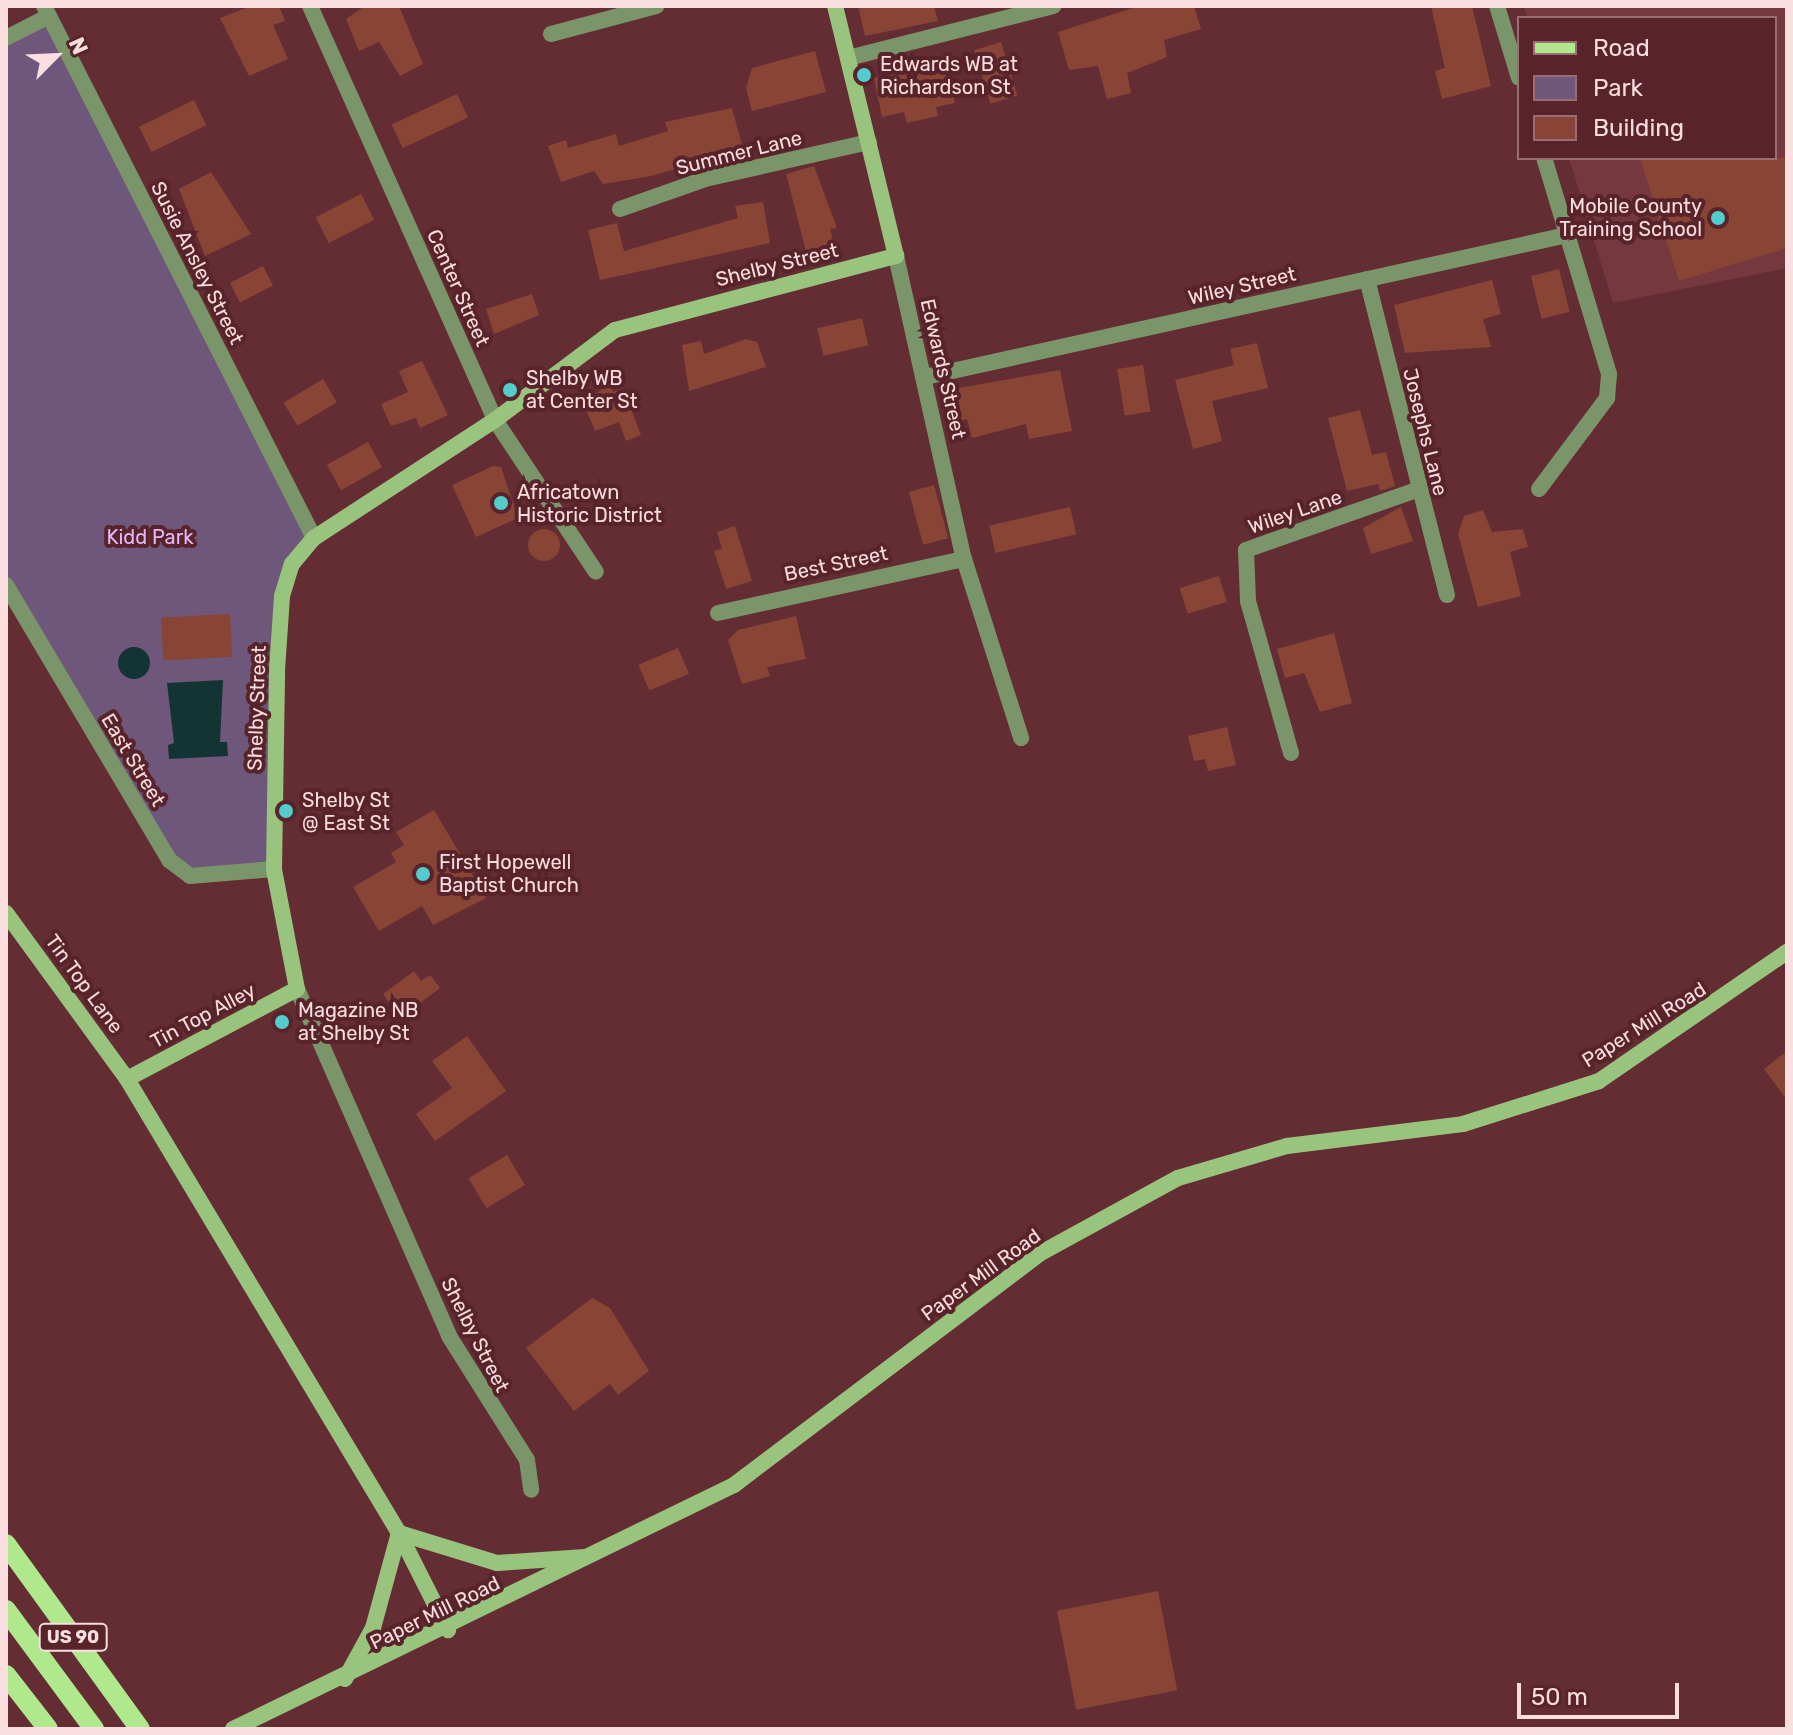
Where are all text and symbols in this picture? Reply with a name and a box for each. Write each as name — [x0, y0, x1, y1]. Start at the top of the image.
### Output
north arrow — [16, 16, 96, 96]
legend — [1517, 16, 1777, 160]
text: N — [63, 33, 94, 59]
text: Road — [1593, 34, 1650, 62]
place label: Edwards WB at Richardson St — [880, 52, 1018, 99]
marker: Edwards WB at Richardson St — [855, 66, 873, 84]
text: Park — [1593, 74, 1643, 102]
text: Building — [1593, 114, 1684, 142]
street label: Summer Lane — [673, 126, 805, 180]
street label: Susie Ansley Street — [145, 177, 249, 349]
place label: Mobile County Training School — [1559, 194, 1702, 241]
marker: Mobile County Training School — [1709, 209, 1727, 227]
street label: Center Street — [421, 226, 495, 350]
street label: Shelby Street — [713, 238, 841, 292]
street label: Wiley Street — [1186, 262, 1298, 310]
street label: Edwards Street — [915, 297, 971, 441]
place label: Shelby WB at Center St — [526, 366, 638, 413]
street label: Josephs Lane — [1398, 366, 1452, 498]
marker: Shelby WB at Center St — [501, 381, 519, 399]
place label: Africatown Historic District — [517, 480, 662, 527]
street label: Wiley Lane — [1245, 485, 1345, 539]
marker: Africatown Historic District — [492, 494, 510, 512]
park label: Kidd Park — [106, 525, 194, 549]
street label: Best Street — [782, 541, 890, 587]
street label: Shelby Street — [243, 645, 271, 771]
street label: East Street — [96, 709, 170, 811]
place label: Shelby St @ East St — [302, 788, 390, 835]
marker: Shelby St @ East St — [277, 802, 295, 820]
place label: First Hopewell Baptist Church — [439, 850, 579, 897]
marker: First Hopewell Baptist Church — [414, 865, 432, 883]
street label: Tin Top Lane — [40, 930, 128, 1038]
street label: Paper Mill Road — [1577, 977, 1711, 1073]
street label: Tin Top Alley — [146, 978, 260, 1054]
place label: Magazine NB at Shelby St — [298, 998, 418, 1045]
marker: Magazine NB at Shelby St — [273, 1013, 291, 1031]
street label: Paper Mill Road — [916, 1224, 1046, 1326]
street label: Shelby Street — [436, 1273, 514, 1397]
street label: Paper Mill Road — [366, 1571, 504, 1655]
road number: US 90 — [37, 1623, 109, 1651]
scale bar — [1521, 1667, 1683, 1717]
text: 50 m — [1531, 1683, 1588, 1711]

